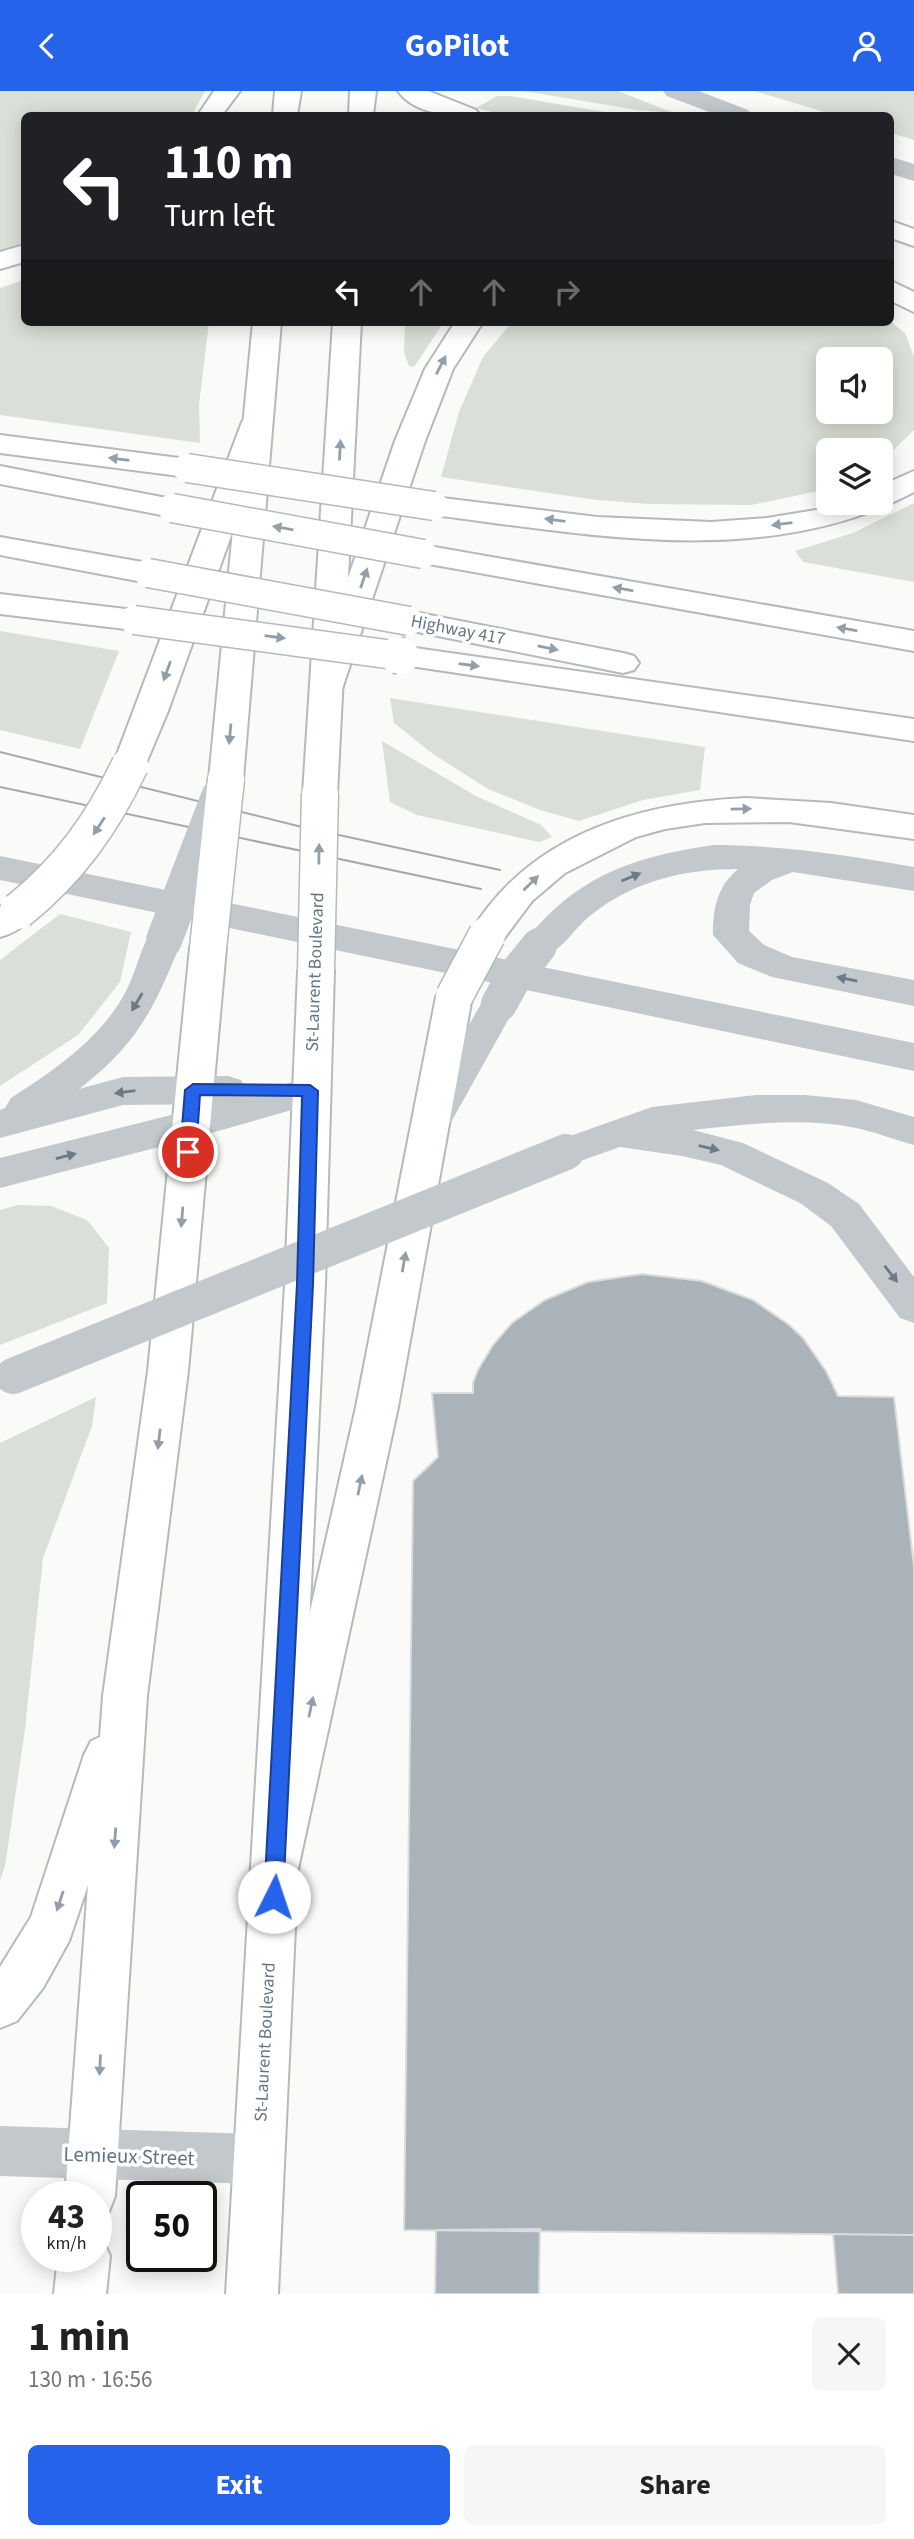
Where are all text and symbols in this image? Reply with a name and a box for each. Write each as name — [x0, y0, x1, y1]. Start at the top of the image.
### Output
text: GoPilot — [405, 23, 509, 69]
icon: back — [28, 27, 66, 65]
icon: person — [848, 27, 886, 65]
text: 110 m — [164, 128, 293, 198]
icon: left — [49, 140, 140, 231]
text: Turn left — [164, 193, 275, 239]
icon: left — [329, 273, 367, 311]
icon: ahead — [402, 273, 440, 311]
icon: ahead — [475, 273, 513, 311]
icon: right — [548, 273, 586, 311]
map controls — [816, 347, 893, 515]
button: sound — [816, 347, 893, 424]
one-way arrow — [435, 354, 447, 374]
button: layers — [816, 438, 893, 515]
one-way arrow — [335, 439, 346, 461]
one-way arrow — [108, 454, 130, 465]
one-way arrow — [544, 515, 566, 526]
one-way arrow — [771, 519, 793, 530]
one-way arrow — [272, 522, 294, 533]
one-way arrow — [359, 567, 369, 588]
one-way arrow — [612, 583, 634, 594]
street label: Highway 417 — [409, 609, 507, 651]
one-way arrow — [836, 623, 858, 634]
one-way arrow — [264, 632, 286, 643]
one-way arrow — [537, 643, 559, 654]
one-way arrow — [161, 660, 172, 681]
one-way arrow — [458, 660, 480, 671]
one-way arrow — [224, 724, 235, 746]
one-way arrow — [730, 803, 752, 814]
one-way arrow — [93, 816, 106, 835]
one-way arrow — [313, 842, 324, 864]
one-way arrow — [620, 871, 641, 882]
one-way arrow — [522, 875, 539, 891]
street label: St-Laurent Boulevard — [300, 892, 330, 1052]
one-way arrow — [836, 974, 858, 985]
one-way arrow — [131, 992, 144, 1012]
one-way arrow — [114, 1087, 136, 1098]
pin — [158, 1122, 218, 1182]
icon: arrive — [169, 1133, 207, 1171]
one-way arrow — [699, 1143, 721, 1154]
one-way arrow — [55, 1150, 77, 1161]
one-way arrow — [176, 1206, 187, 1228]
one-way arrow — [399, 1251, 410, 1273]
one-way arrow — [884, 1265, 899, 1283]
one-way arrow — [153, 1428, 164, 1450]
one-way arrow — [355, 1474, 366, 1496]
one-way arrow — [306, 1696, 317, 1718]
one-way arrow — [110, 1827, 121, 1849]
position arrow — [237, 1860, 311, 1934]
one-way arrow — [54, 1891, 65, 1912]
street label: St-Laurent Boulevard — [248, 1962, 282, 2122]
one-way arrow — [94, 2054, 105, 2076]
street label: Lemieux Street — [63, 2139, 195, 2173]
speed limit sign: 50 — [126, 2181, 217, 2272]
text: 43 — [48, 2192, 85, 2242]
text: km/h — [47, 2231, 86, 2256]
text: 1 min — [28, 2307, 130, 2367]
button: close — [812, 2317, 886, 2391]
text: 130 m · 16:56 — [28, 2363, 152, 2396]
button: Exit — [28, 2445, 450, 2525]
button: Share — [464, 2445, 886, 2525]

